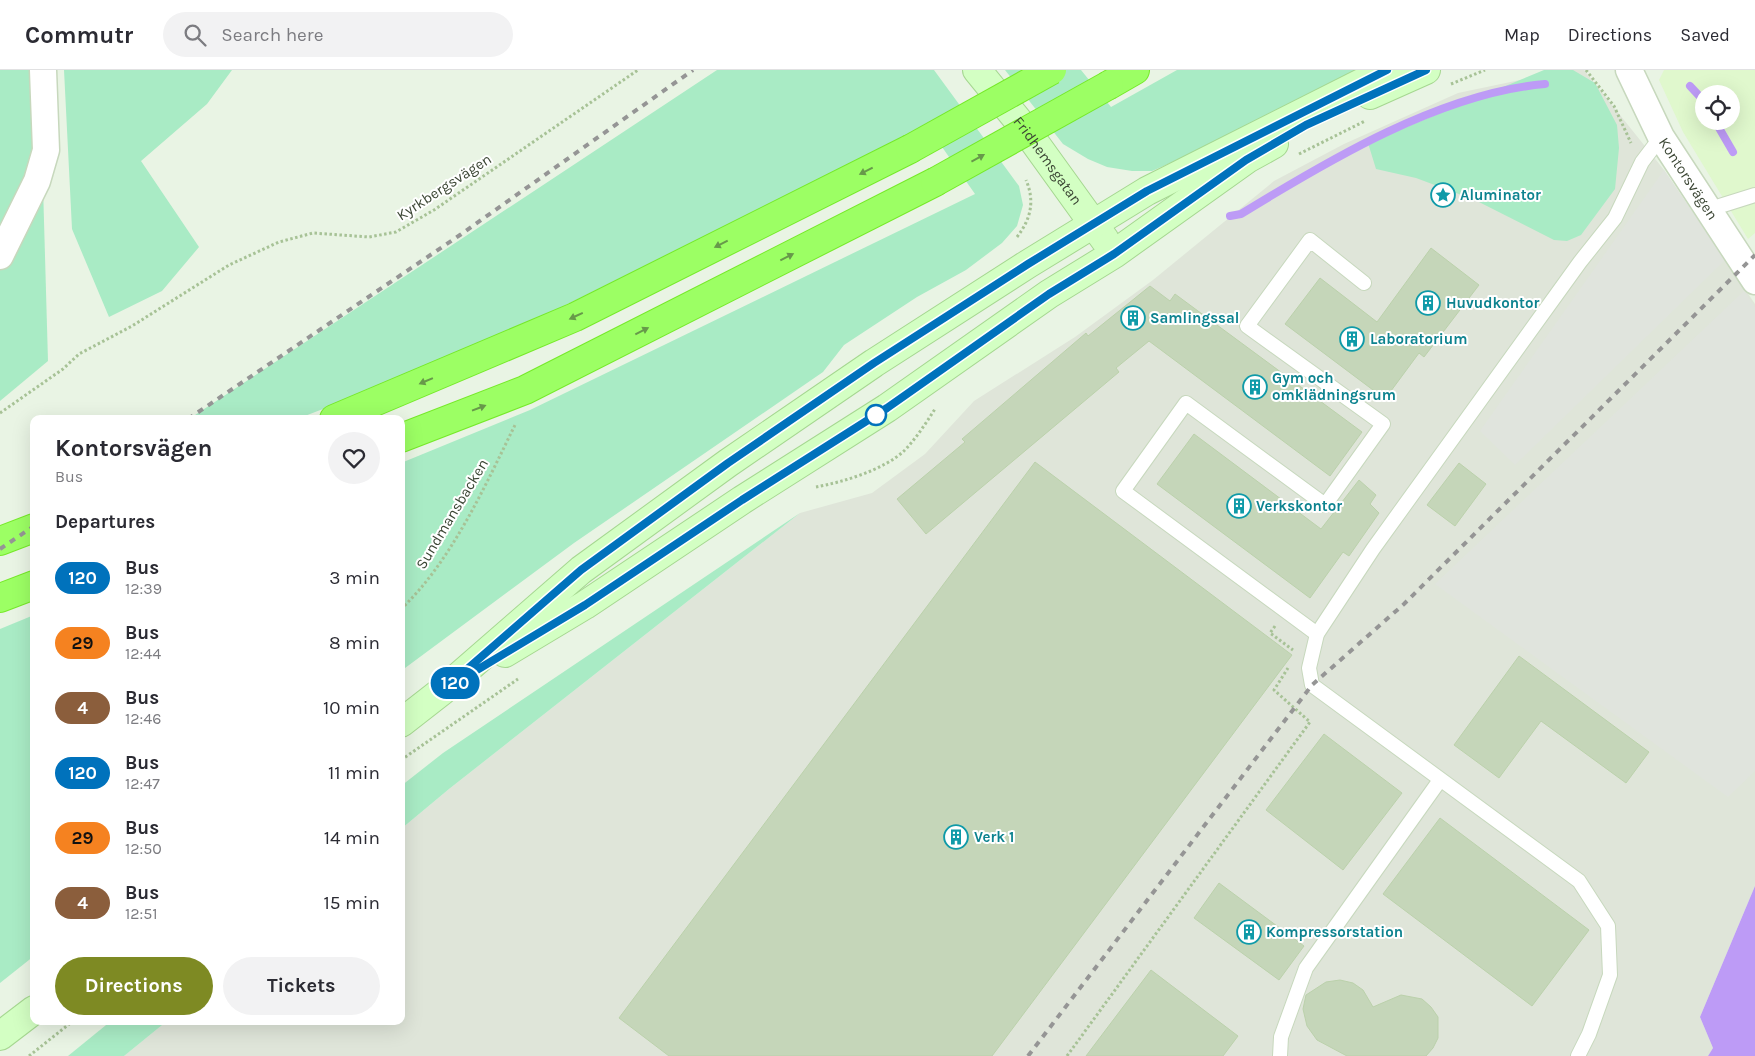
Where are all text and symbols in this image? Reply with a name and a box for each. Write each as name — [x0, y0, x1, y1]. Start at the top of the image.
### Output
search box — [163, 12, 513, 57]
text: Commutr — [25, 21, 133, 49]
icon: search — [181, 21, 209, 49]
text: Search here — [221, 24, 323, 46]
text: Map — [1504, 24, 1540, 46]
text: Directions — [1568, 24, 1652, 46]
text: Saved — [1680, 24, 1730, 46]
map controls — [1695, 85, 1740, 130]
button: locate — [1695, 85, 1740, 130]
street label: Fridhemsgatan — [1009, 113, 1086, 208]
street label: Kontorsvägen — [1655, 134, 1722, 223]
street label: Kyrkbergsvägen — [393, 150, 495, 224]
one-way arrow — [971, 154, 985, 162]
one-way arrow — [859, 167, 873, 175]
place icon: Aluminator — [1430, 182, 1456, 208]
place label: Aluminator — [1460, 186, 1541, 204]
one-way arrow — [714, 240, 728, 248]
one-way arrow — [779, 253, 794, 261]
building icon: Huvudkontor — [1415, 290, 1441, 316]
place label: Huvudkontor — [1446, 294, 1540, 312]
building icon: Samlingssal — [1120, 305, 1146, 331]
place label: Samlingssal — [1150, 309, 1239, 327]
one-way arrow — [569, 313, 583, 321]
building icon: Laboratorium — [1339, 326, 1365, 352]
one-way arrow — [635, 327, 649, 335]
place label: Laboratorium — [1370, 330, 1467, 348]
place label: Gym och omklädningsrum — [1272, 369, 1396, 404]
building icon: Gym och omklädningsrum — [1242, 374, 1268, 400]
one-way arrow — [419, 377, 433, 385]
one-way arrow — [472, 404, 487, 412]
unlabelled marker — [865, 404, 887, 426]
button: heart — [328, 432, 380, 484]
text: Kontorsvägen — [55, 434, 213, 462]
street label: Sundmansbacken — [412, 456, 492, 572]
text: Bus — [55, 467, 83, 486]
building icon: Verkskontor — [1226, 493, 1252, 519]
place label: Verkskontor — [1256, 497, 1342, 515]
text: Departures — [55, 511, 155, 533]
text: Bus — [125, 557, 159, 579]
text: 120 — [68, 567, 97, 589]
text: 3 min — [329, 567, 380, 589]
text: 12:39 — [125, 579, 162, 598]
text: Bus — [125, 622, 159, 644]
text: 29 — [72, 632, 93, 654]
text: 8 min — [329, 632, 380, 654]
text: 12:44 — [125, 644, 161, 663]
line badge: 120 — [426, 667, 484, 699]
text: 120 — [441, 672, 469, 694]
text: Bus — [125, 687, 159, 709]
text: 4 — [77, 697, 88, 719]
text: 10 min — [323, 697, 380, 719]
text: 12:46 — [125, 709, 161, 728]
text: Bus — [125, 752, 159, 774]
text: 120 — [68, 762, 97, 784]
text: 11 min — [328, 762, 380, 784]
text: 12:47 — [125, 774, 160, 793]
text: Bus — [125, 817, 159, 839]
building icon: Verk 1 — [943, 824, 969, 850]
text: 29 — [72, 827, 93, 849]
text: 14 min — [324, 827, 380, 849]
place label: Verk 1 — [974, 828, 1014, 846]
text: 12:50 — [125, 839, 162, 858]
text: Bus — [125, 882, 159, 904]
text: 4 — [77, 892, 88, 914]
text: 15 min — [324, 892, 380, 914]
text: 12:51 — [125, 904, 158, 923]
building icon: Kompressorstation — [1236, 919, 1262, 945]
place label: Kompressorstation — [1266, 923, 1403, 941]
button: Directions — [55, 957, 213, 1015]
button: Tickets — [223, 957, 380, 1015]

